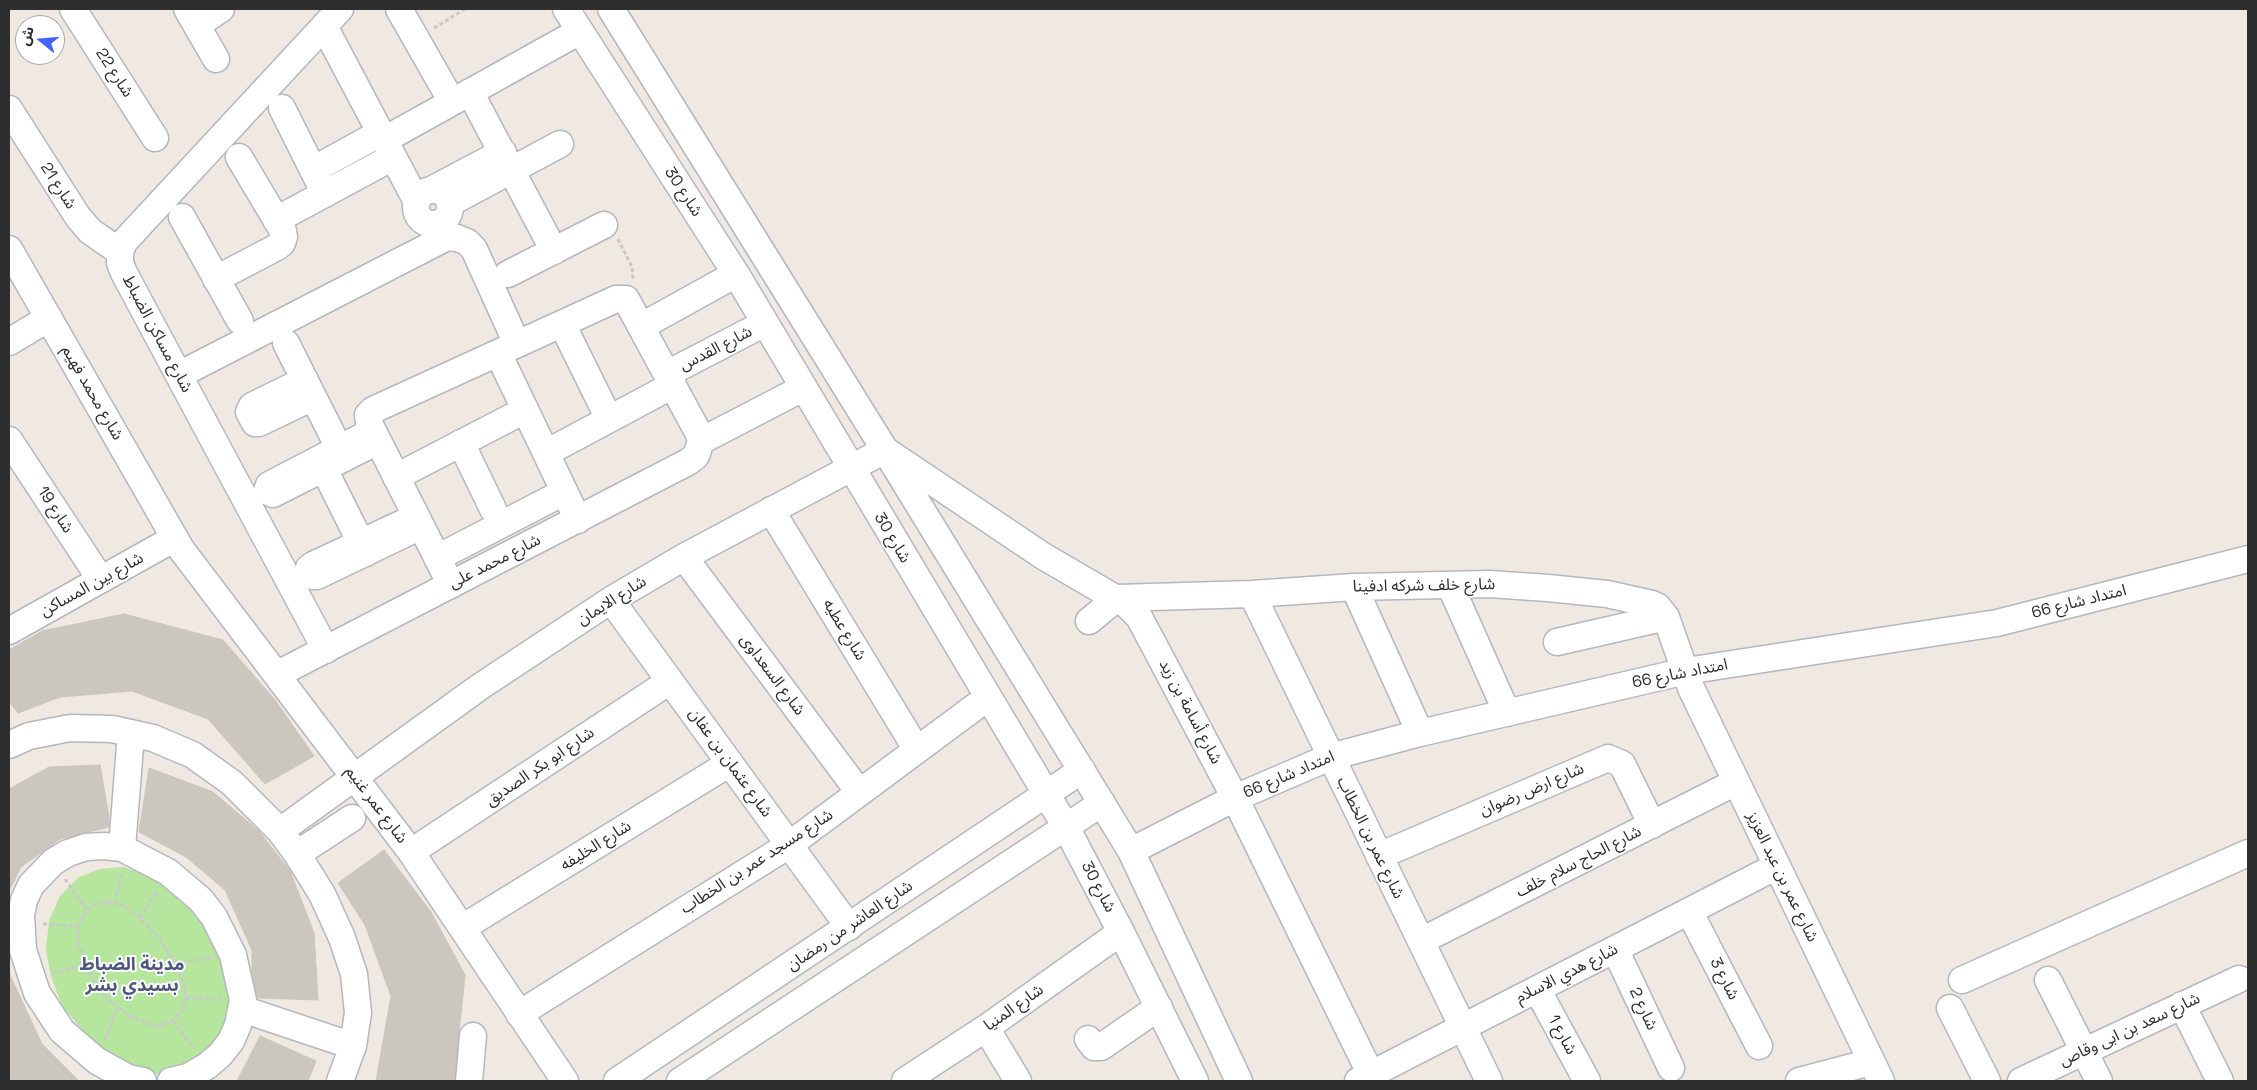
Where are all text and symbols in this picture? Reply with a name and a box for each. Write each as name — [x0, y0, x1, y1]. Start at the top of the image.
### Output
north arrow — [15, 15, 65, 65]
text: ش — [15, 24, 38, 48]
street label: شارع 22 — [91, 45, 137, 101]
street label: شارع 21 — [36, 159, 80, 213]
street label: شارع 30 — [660, 164, 706, 220]
street label: شارع مساكن الضباط — [118, 272, 196, 396]
street label: شارع القدس — [676, 323, 756, 375]
street label: شارع محمد فهيم — [57, 342, 127, 444]
street label: شارع 19 — [33, 483, 77, 537]
street label: شارع 30 — [870, 509, 914, 567]
street label: شارع محمد على — [446, 531, 544, 593]
street label: شارع بين المساكن — [37, 549, 147, 621]
street label: شارع الايمان — [574, 572, 650, 630]
street label: شارع خلف شركه ادفينا — [1353, 575, 1495, 597]
street label: امتداد شارع 66 — [2030, 581, 2128, 623]
street label: شارع عطيه — [818, 596, 870, 664]
street label: شارع السعداوى — [735, 631, 809, 719]
street label: امتداد شارع 66 — [1631, 655, 1729, 693]
street label: شارع أسامة بن زيد — [1154, 657, 1226, 767]
street label: شارع عثمان بن عفان — [684, 705, 776, 821]
street label: شارع ابو بكر الصديق — [482, 723, 598, 811]
street label: امتداد شارع 66 — [1241, 747, 1337, 803]
street label: شارع ارض رضوان — [1477, 759, 1587, 821]
street label: شارع عمر غنيم — [341, 763, 411, 847]
street label: شارع عمر بن الخطاب — [1332, 774, 1408, 902]
street label: شارع مسجد عمر بن الخطاب — [677, 805, 837, 919]
street label: شارع عمر بن عبد العزيز — [1742, 809, 1822, 945]
street label: شارع الخليفه — [557, 817, 635, 875]
street label: شارع الحاج سلام خلف — [1513, 822, 1645, 902]
street label: شارع 30 — [1077, 858, 1119, 916]
street label: شارع العاشر من رمضان — [783, 877, 917, 975]
street label: شارع هدي الاسلام — [1513, 940, 1621, 1008]
district label: مدينة الضباط بسيدي بشر — [80, 954, 184, 996]
street label: شارع 3 — [1705, 955, 1743, 1003]
street label: شارع المنيا — [980, 980, 1048, 1036]
street label: شارع 2 — [1625, 985, 1661, 1033]
street label: شارع سعد بن ابى وقاص — [2057, 989, 2203, 1071]
street label: شارع 1 — [1544, 1012, 1580, 1058]

